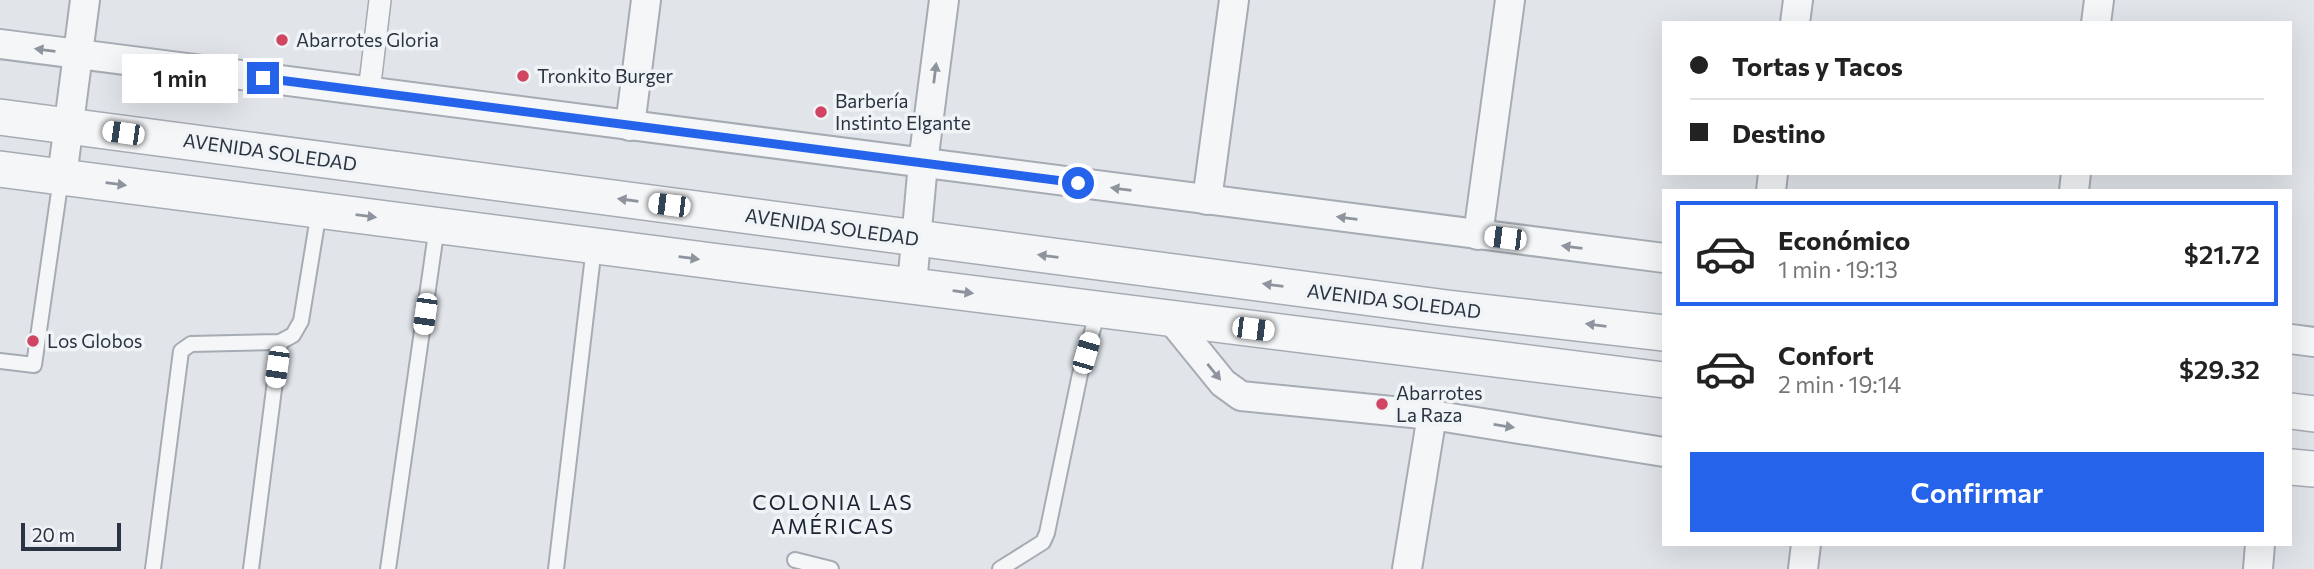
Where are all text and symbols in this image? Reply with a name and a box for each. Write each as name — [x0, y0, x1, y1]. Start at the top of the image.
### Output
place label: Abarrotes Gloria — [296, 28, 439, 51]
marker: Abarrotes Gloria — [274, 32, 290, 48]
one-way arrow — [34, 45, 56, 56]
text: Tortas y Tacos — [1732, 50, 1903, 81]
callout: 1 min — [123, 54, 238, 102]
route end — [247, 62, 279, 94]
one-way arrow — [929, 62, 940, 84]
text: 1 min — [153, 64, 207, 92]
place label: Tronkito Burger — [537, 64, 674, 87]
marker: Tronkito Burger — [515, 68, 531, 84]
place label: Barbería Instinto Elgante — [835, 89, 971, 134]
marker: Barbería Instinto Elgante — [813, 104, 829, 120]
text: Destino — [1732, 117, 1826, 148]
car — [101, 120, 146, 146]
street label: AVENIDA SOLEDAD — [182, 128, 358, 175]
route start — [1062, 167, 1094, 199]
one-way arrow — [105, 178, 127, 189]
one-way arrow — [1110, 183, 1132, 194]
car — [647, 192, 692, 218]
one-way arrow — [617, 194, 639, 205]
street label: AVENIDA SOLEDAD — [744, 203, 920, 250]
one-way arrow — [355, 211, 377, 222]
one-way arrow — [1335, 212, 1357, 223]
icon: car — [1694, 222, 1757, 285]
text: Económico — [1778, 224, 1910, 255]
car — [1483, 225, 1528, 251]
text: $21.72 — [2184, 238, 2260, 269]
one-way arrow — [1561, 241, 1583, 252]
one-way arrow — [1037, 250, 1059, 261]
one-way arrow — [678, 253, 700, 264]
text: 1 min · 19:13 — [1778, 255, 1898, 283]
street label: AVENIDA SOLEDAD — [1306, 278, 1482, 323]
one-way arrow — [1262, 280, 1284, 291]
one-way arrow — [953, 286, 975, 297]
car — [412, 292, 439, 336]
car — [1231, 316, 1276, 342]
one-way arrow — [1585, 320, 1607, 331]
place label: Los Globos — [47, 329, 142, 352]
car — [1071, 330, 1102, 376]
marker: Los Globos — [25, 333, 41, 349]
icon: car — [1694, 337, 1757, 400]
text: Confort — [1778, 339, 1874, 370]
car — [264, 345, 291, 389]
text: $29.32 — [2179, 353, 2260, 384]
one-way arrow — [1206, 363, 1221, 380]
text: 2 min · 19:14 — [1778, 370, 1901, 398]
place label: Abarrotes La Raza — [1396, 381, 1483, 426]
marker: Abarrotes La Raza — [1374, 396, 1390, 412]
one-way arrow — [1493, 421, 1515, 432]
button: Confirmar — [1690, 452, 2264, 532]
district label: COLONIA LAS AMÉRICAS — [752, 489, 914, 538]
scale bar — [21, 520, 121, 552]
text: 20 m — [32, 523, 75, 546]

